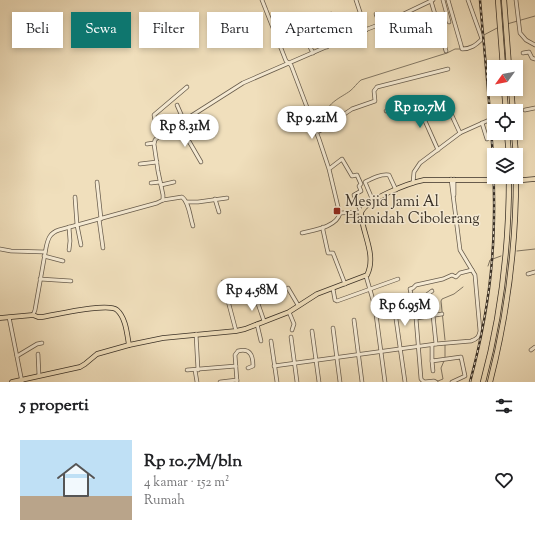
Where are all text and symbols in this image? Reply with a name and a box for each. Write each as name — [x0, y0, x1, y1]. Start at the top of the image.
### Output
chip: Beli — [12, 12, 63, 48]
chip: Sewa — [71, 12, 131, 48]
chip: Filter — [139, 12, 199, 48]
chip: Baru — [207, 12, 263, 48]
chip: Apartemen — [271, 12, 367, 48]
chip: Rumah — [375, 12, 447, 48]
north arrow — [487, 60, 523, 96]
map controls — [487, 60, 523, 184]
pin: Rp 10.7M — [379, 95, 461, 129]
text: Rp 10.7M — [394, 99, 446, 117]
button: locate — [487, 104, 523, 140]
pin: Rp 9.21M — [271, 106, 353, 140]
text: Rp 9.21M — [286, 110, 338, 128]
pin: Rp 8.31M — [144, 114, 226, 148]
text: Rp 8.31M — [160, 118, 210, 136]
button: layers — [487, 148, 523, 184]
place label: Mesjid Jami Al Hamidah Cibolerang — [345, 192, 480, 230]
marker: Mesjid Jami Al Hamidah Cibolerang — [332, 206, 342, 216]
pin: Rp 4.58M — [211, 278, 293, 312]
text: Rp 4.58M — [226, 282, 278, 300]
pin: Rp 6.95M — [364, 293, 446, 327]
text: Rp 6.95M — [379, 297, 431, 315]
text: 5 properti — [20, 394, 89, 418]
icon: filters — [493, 395, 515, 417]
text: Rp 10.7M/bln — [144, 450, 242, 474]
icon: home — [52, 456, 100, 504]
icon: heart — [493, 469, 515, 491]
text: 4 kamar · 152 m² — [144, 474, 230, 492]
text: Rumah — [144, 492, 185, 510]

